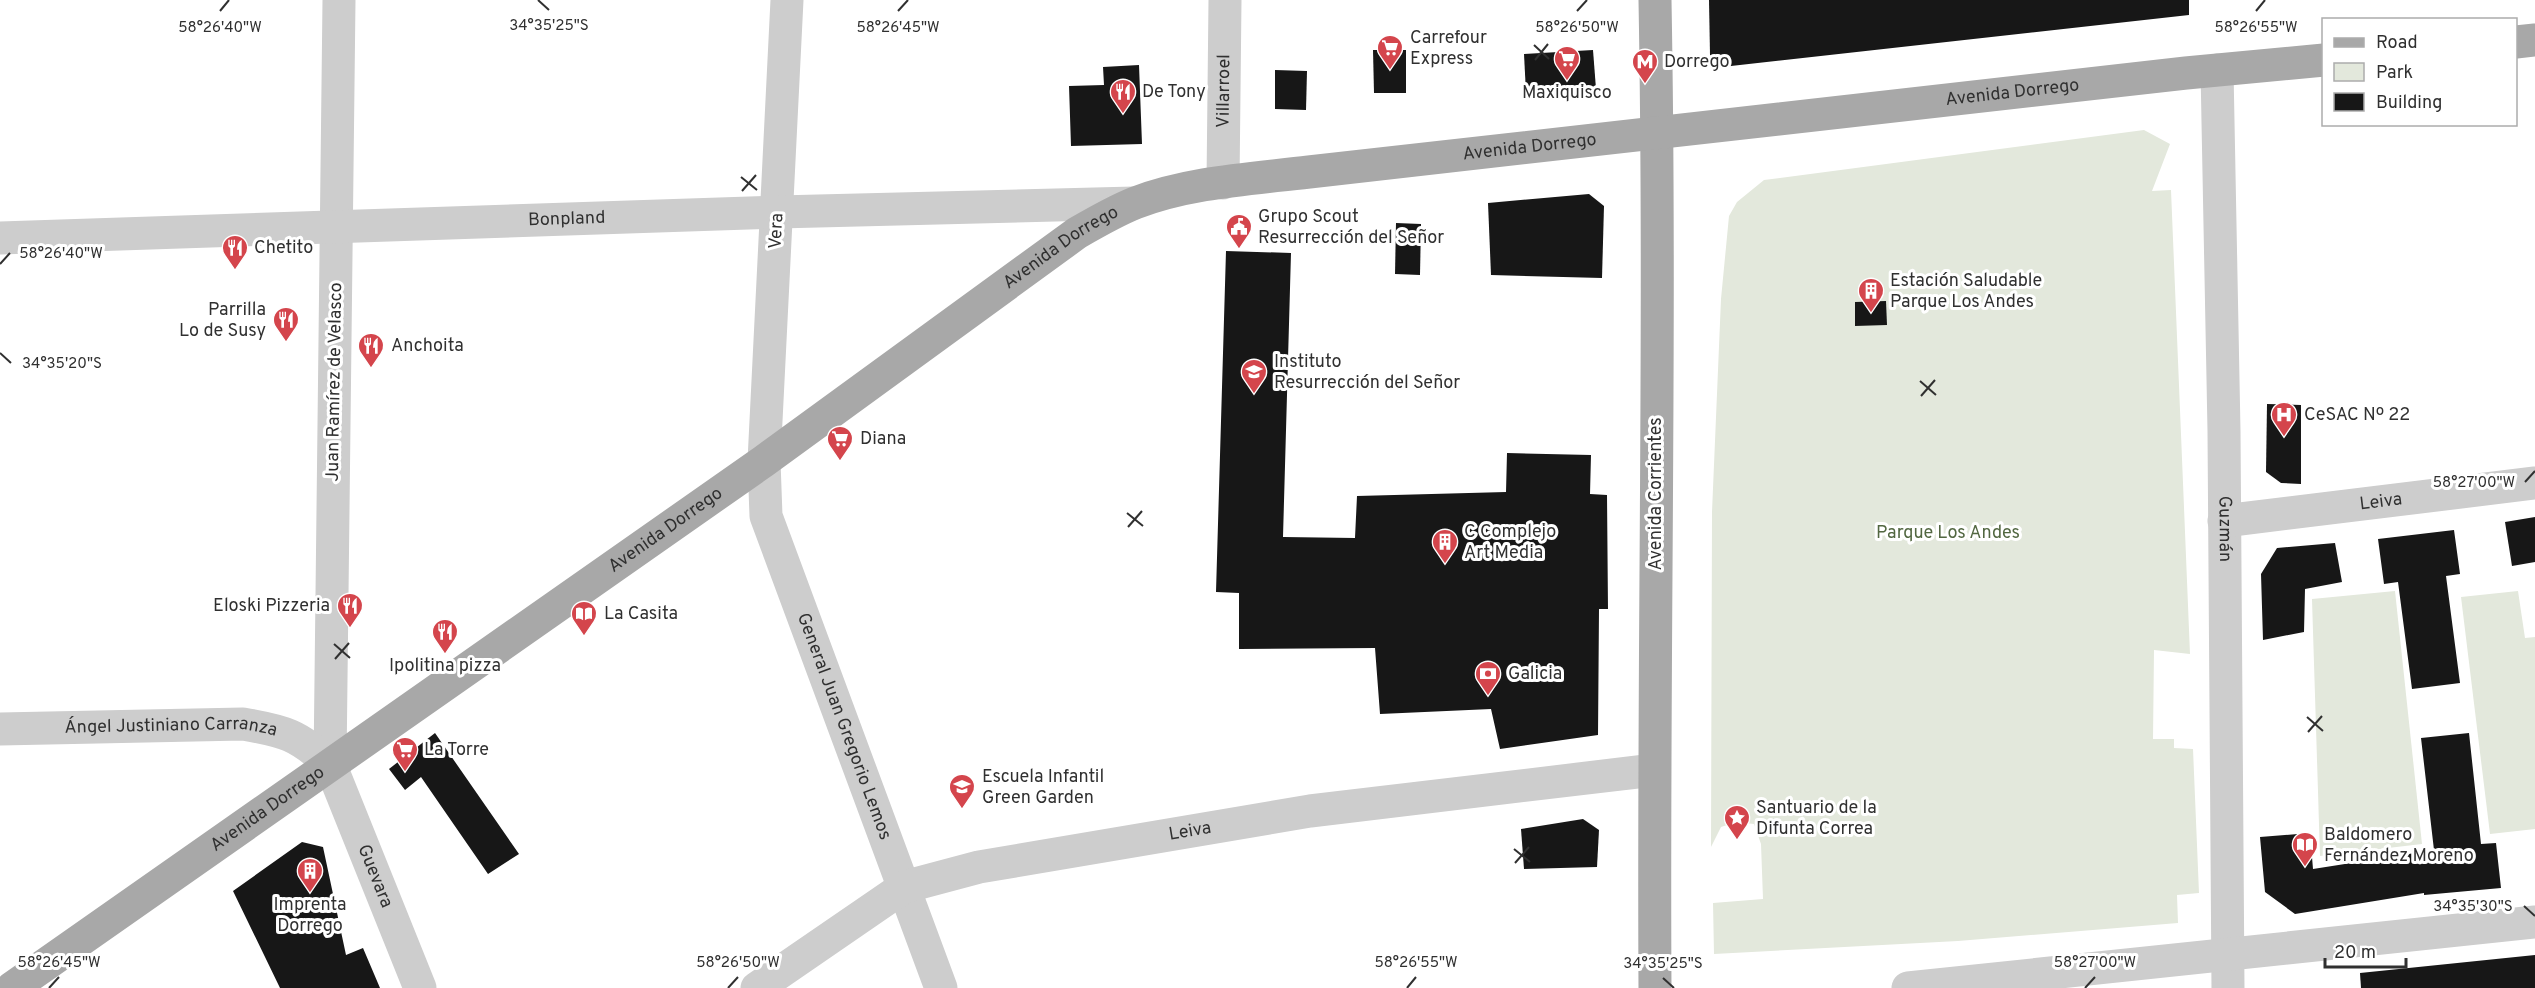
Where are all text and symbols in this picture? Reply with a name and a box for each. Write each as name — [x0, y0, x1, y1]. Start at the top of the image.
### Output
text: 34°35'25"S — [509, 17, 589, 36]
legend — [2322, 18, 2517, 126]
text: 58°26'40"W — [178, 19, 262, 38]
text: 58°26'45"W — [856, 19, 940, 38]
text: 58°26'50"W — [1535, 19, 1619, 38]
text: 58°26'55"W — [2214, 19, 2298, 38]
place label: Carrefour Express — [1410, 27, 1487, 71]
text: Road — [2376, 32, 2418, 55]
supermarket icon: Carrefour Express — [1375, 33, 1405, 71]
supermarket icon: Maxiquisco — [1552, 44, 1582, 82]
metro station icon: Dorrego — [1630, 47, 1660, 85]
place label: Dorrego — [1664, 51, 1730, 74]
street label: Villarroel — [1212, 54, 1236, 128]
text: Park — [2376, 62, 2413, 85]
street label: Avenida Dorrego — [1944, 74, 2081, 112]
restaurant icon: De Tony — [1108, 77, 1138, 115]
place label: De Tony — [1142, 81, 1206, 104]
place label: Maxiquisco — [1522, 82, 1612, 105]
text: Building — [2376, 92, 2442, 115]
street label: Avenida Dorrego — [1461, 128, 1598, 166]
street label: Avenida Dorrego — [998, 201, 1122, 295]
street label: Bonpland — [528, 206, 606, 232]
place label: Grupo Scout Resurrección del Señor — [1258, 206, 1444, 250]
street label: Vera — [765, 212, 789, 250]
public building icon: Grupo Scout Resurrección del Señor — [1224, 212, 1254, 250]
restaurant icon: Chetito — [220, 233, 250, 271]
place label: Chetito — [254, 237, 313, 260]
text: 58°26'40"W — [19, 245, 103, 264]
place label: Estación Saludable Parque Los Andes — [1890, 270, 2042, 314]
building icon: Estación Saludable Parque Los Andes — [1856, 276, 1886, 314]
street label: Juan Ramírez de Velasco — [322, 282, 348, 482]
place label: Parrilla Lo de Susy — [179, 299, 266, 343]
restaurant icon: Parrilla Lo de Susy — [271, 305, 301, 343]
restaurant icon: Anchoita — [356, 331, 386, 369]
place label: Anchoita — [391, 335, 464, 358]
place label: Instituto Resurrección del Señor — [1274, 351, 1460, 395]
text: 34°35'20"S — [22, 355, 102, 374]
school or university icon: Instituto Resurrección del Señor — [1239, 357, 1269, 395]
hospital icon: CeSAC Nº 22 — [2269, 400, 2299, 438]
place label: CeSAC Nº 22 — [2304, 404, 2410, 427]
street label: Avenida Corrientes — [1645, 417, 1668, 571]
supermarket icon: Diana — [825, 424, 855, 462]
place label: Diana — [860, 428, 906, 451]
text: 58°27'00"W — [2433, 474, 2515, 493]
street label: Avenida Dorrego — [604, 482, 727, 578]
street label: Leiva — [2358, 488, 2403, 516]
street label: Guzmán — [2213, 496, 2236, 562]
place label: C Complejo Art Media — [1464, 521, 1556, 565]
park label: Parque Los Andes — [1876, 522, 2020, 545]
building icon: C Complejo Art Media — [1430, 527, 1460, 565]
restaurant icon: Eloski Pizzeria — [335, 591, 365, 629]
place label: Eloski Pizzeria — [213, 595, 330, 618]
library icon: La Casita — [569, 599, 599, 637]
place label: La Casita — [604, 603, 678, 626]
street label: General Juan Gregorio Lemos — [791, 610, 897, 843]
restaurant icon: Ipolitina pizza — [430, 617, 460, 655]
place label: Ipolitina pizza — [389, 655, 501, 678]
bank icon: Galicia — [1473, 659, 1503, 697]
place label: Galicia — [1508, 663, 1562, 686]
street label: Ángel Justiniano Carranza — [64, 712, 280, 742]
supermarket icon: La Torre — [390, 735, 420, 773]
place label: La Torre — [424, 739, 489, 762]
street label: Avenida Dorrego — [206, 761, 329, 857]
place label: Escuela Infantil Green Garden — [982, 766, 1104, 810]
school or university icon: Escuela Infantil Green Garden — [947, 772, 977, 810]
place label: Santuario de la Difunta Correa — [1756, 797, 1877, 841]
place icon: Santuario de la Difunta Correa — [1722, 803, 1752, 841]
street label: Leiva — [1167, 816, 1213, 846]
place label: Baldomero Fernández Moreno — [2324, 824, 2474, 868]
library icon: Baldomero Fernández Moreno — [2290, 830, 2320, 868]
street label: Guevara — [352, 841, 398, 911]
building icon: Imprenta Dorrego — [295, 856, 325, 894]
place label: Imprenta Dorrego — [273, 894, 347, 938]
text: 34°35'30"S — [2433, 898, 2513, 917]
scale bar — [2325, 931, 2406, 969]
text: 20 m — [2334, 942, 2376, 965]
text: 58°26'45"W — [17, 954, 101, 973]
text: 58°26'50"W — [696, 954, 780, 973]
text: 58°26'55"W — [1374, 954, 1458, 973]
text: 58°27'00"W — [2054, 954, 2136, 973]
text: 34°35'25"S — [1623, 955, 1703, 974]

